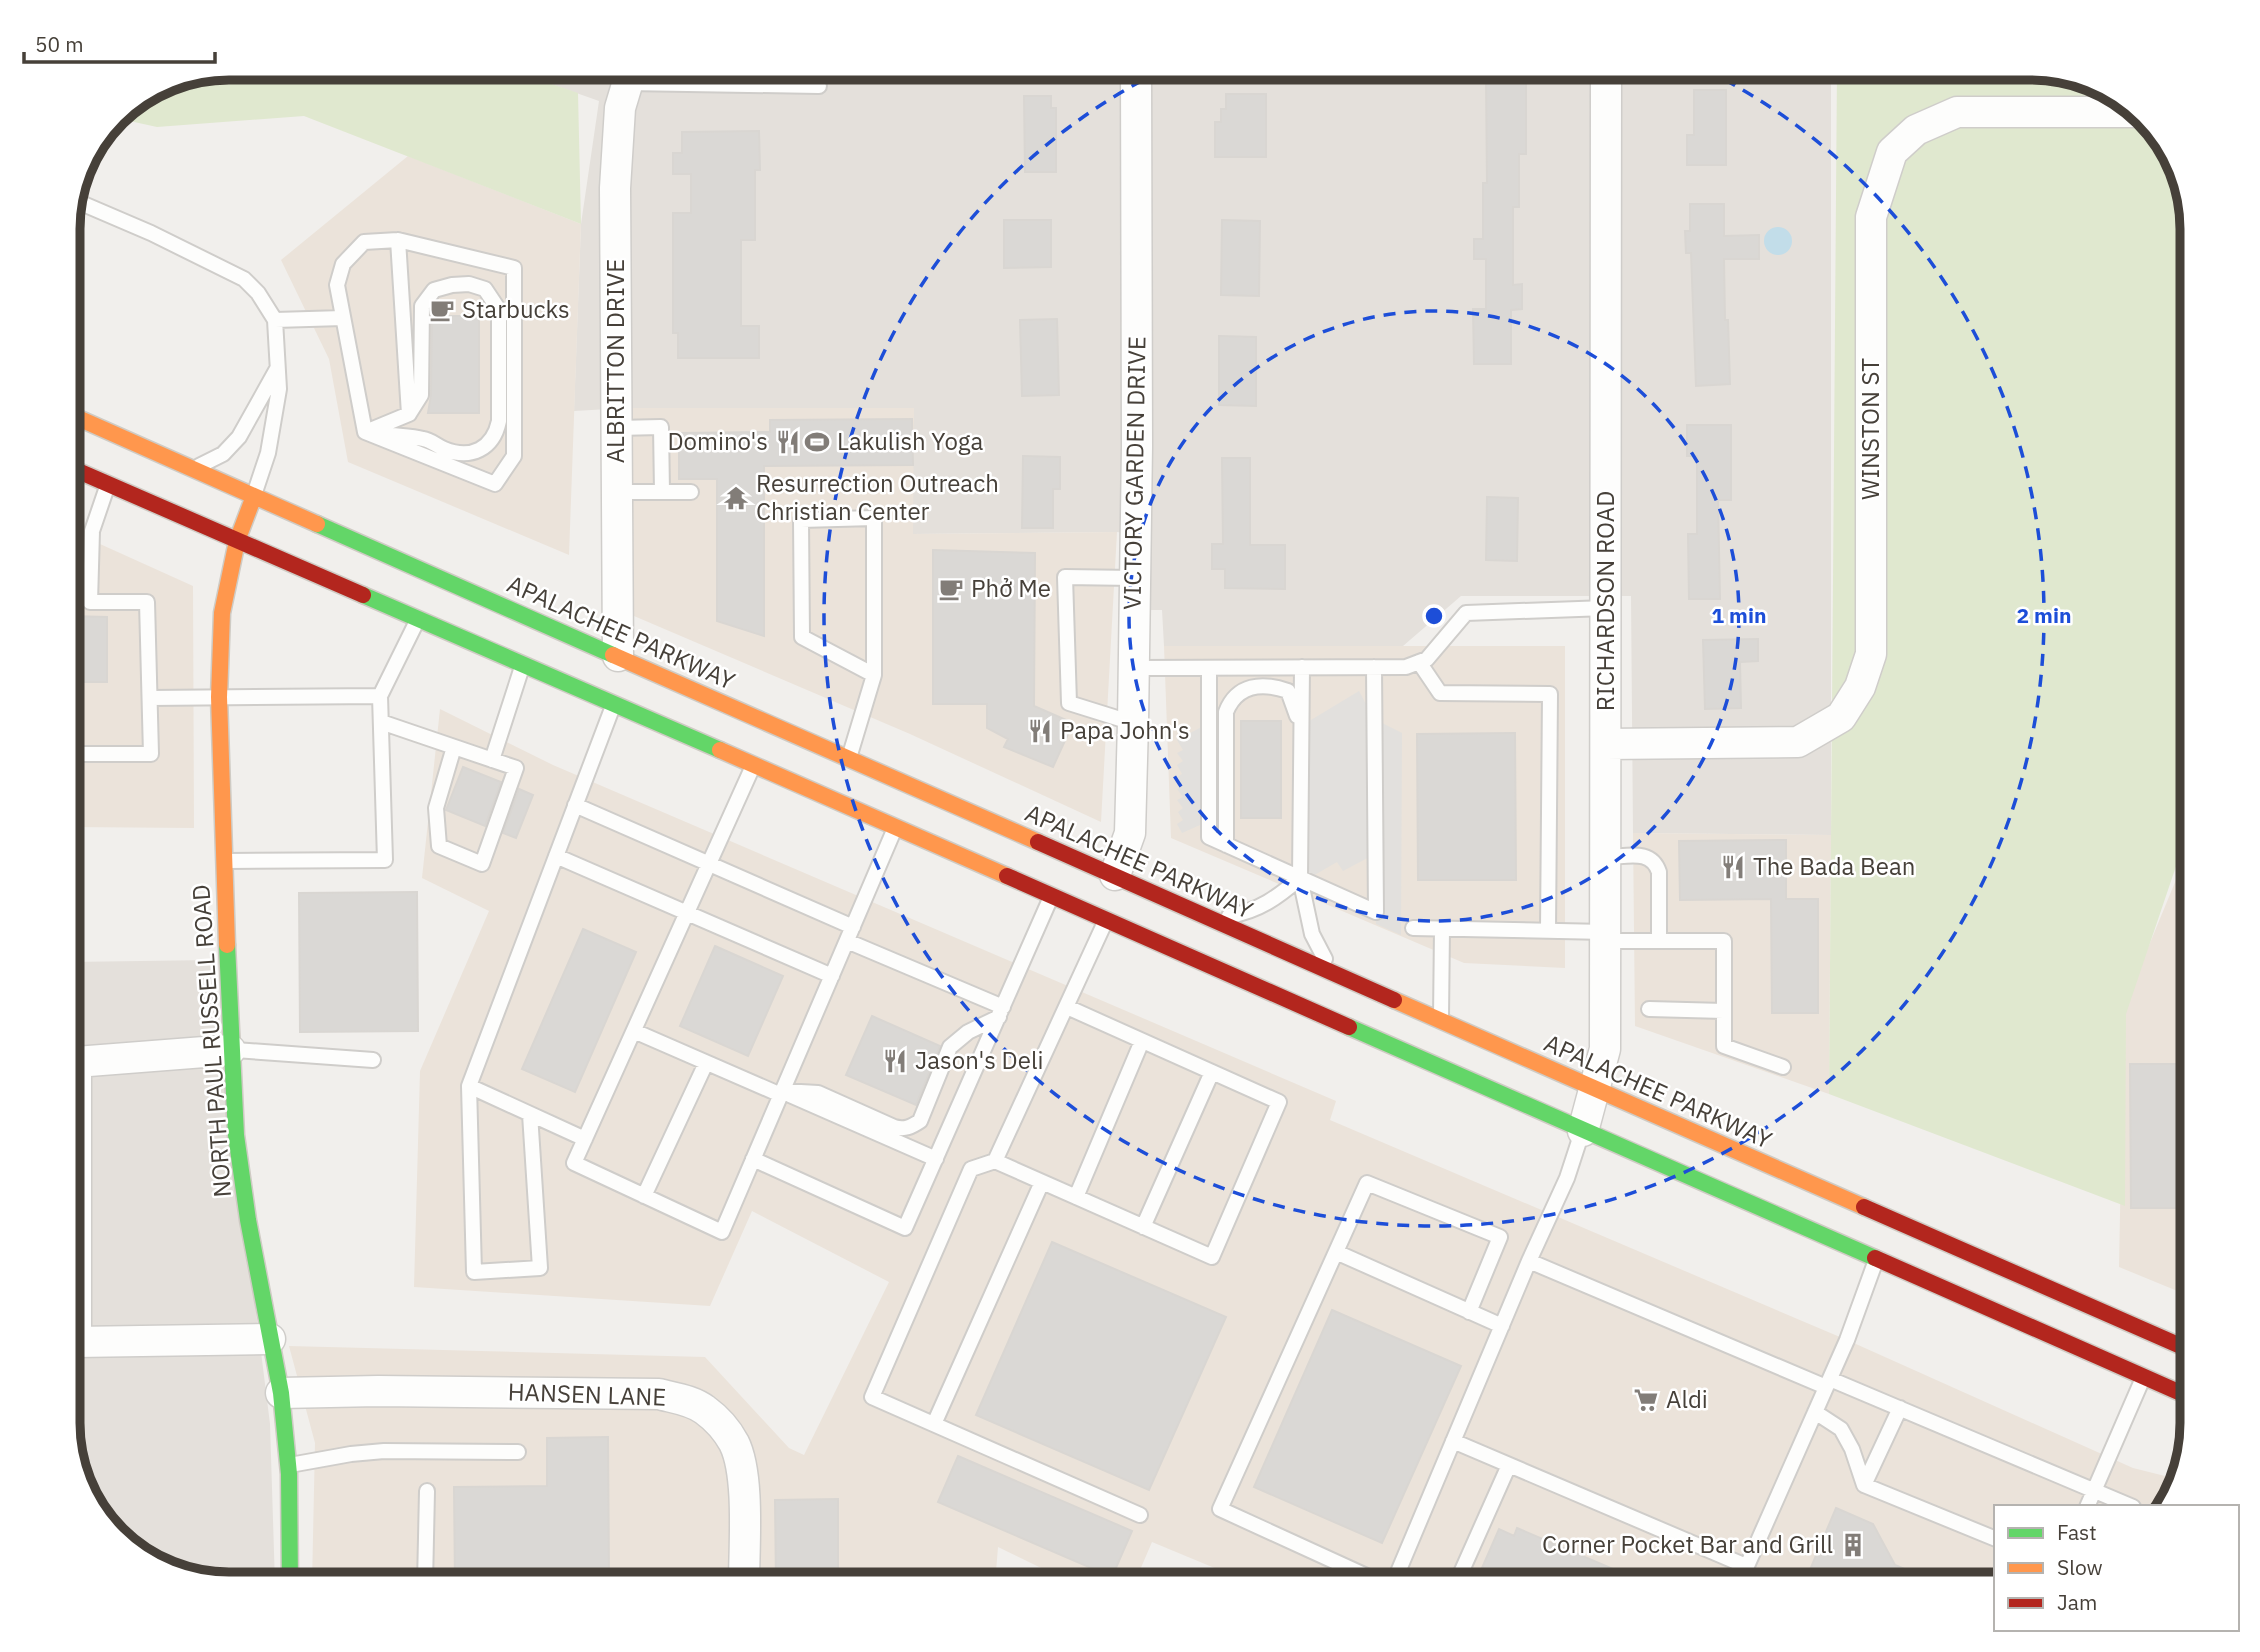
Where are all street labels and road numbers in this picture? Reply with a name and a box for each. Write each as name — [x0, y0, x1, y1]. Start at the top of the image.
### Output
street label: ALBRITTON DRIVE — [599, 259, 631, 463]
street label: VICTORY GARDEN DRIVE — [1116, 336, 1152, 610]
street label: WINSTON ST — [1854, 358, 1886, 500]
street label: RICHARDSON ROAD — [1589, 491, 1621, 711]
street label: APALACHEE PARKWAY — [503, 567, 740, 697]
street label: APALACHEE PARKWAY — [1021, 796, 1258, 926]
street label: NORTH PAUL RUSSELL ROAD — [184, 884, 238, 1199]
street label: APALACHEE PARKWAY — [1540, 1026, 1777, 1156]
street label: HANSEN LANE — [507, 1375, 667, 1413]

